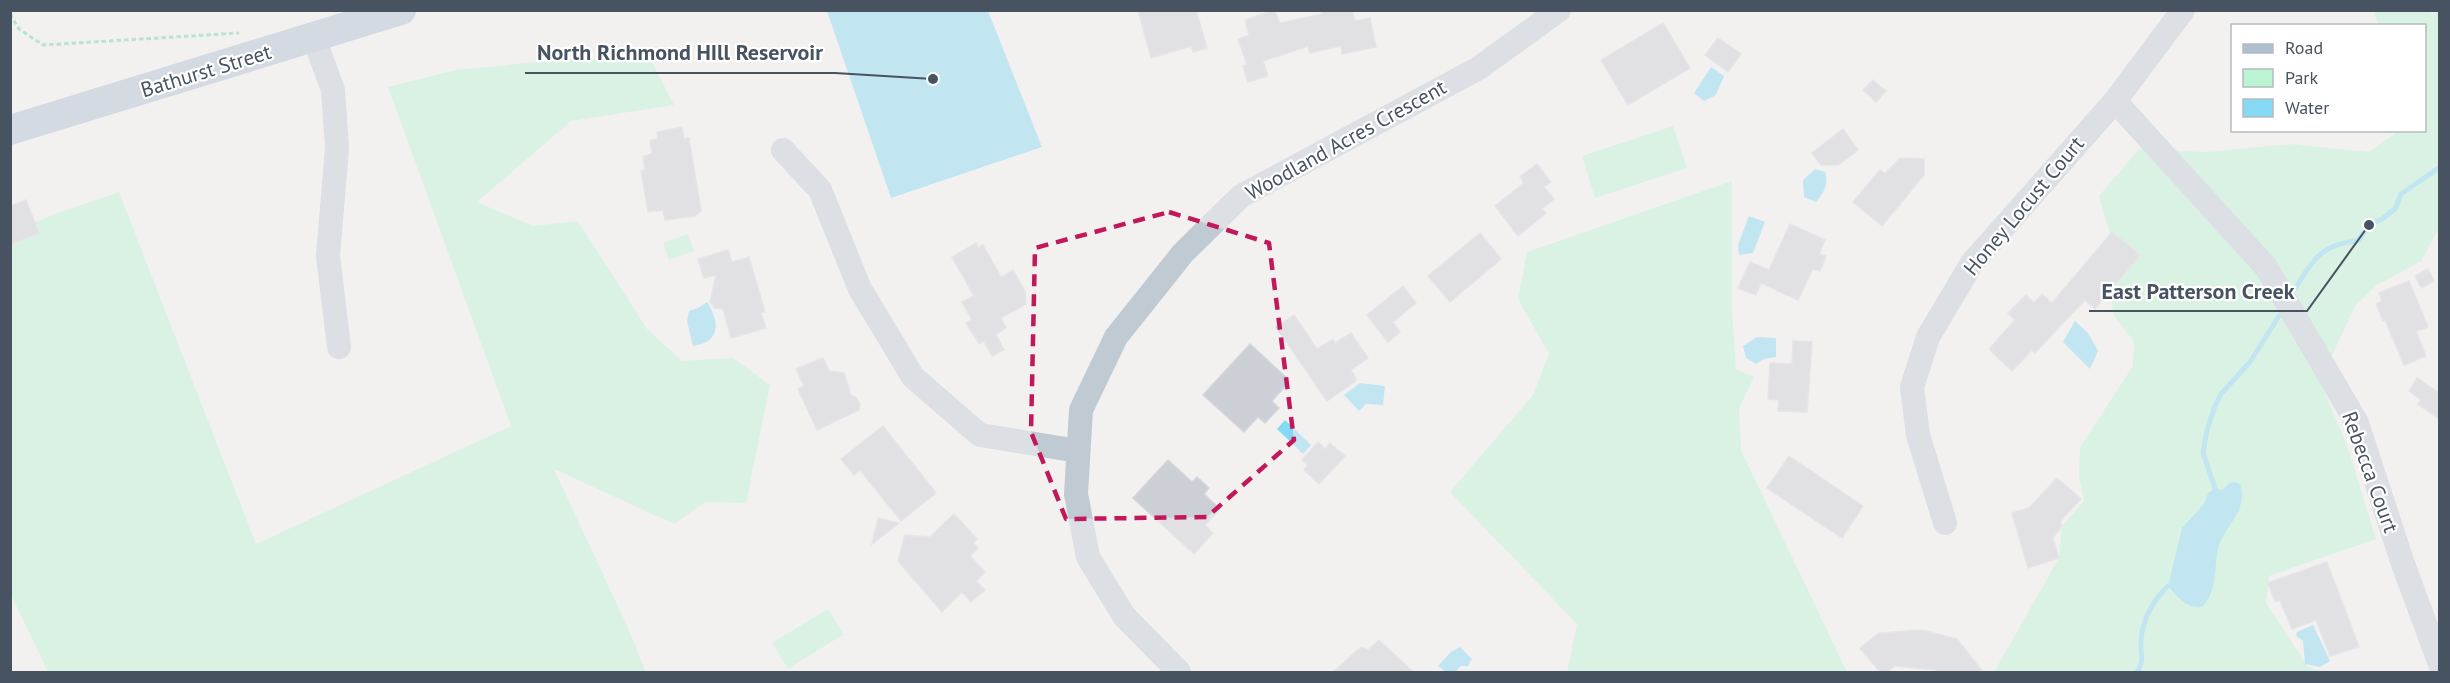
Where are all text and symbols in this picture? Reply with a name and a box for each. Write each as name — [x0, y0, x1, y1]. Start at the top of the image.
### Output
legend — [2231, 24, 2426, 132]
callout: North Richmond HIll Reservoir — [525, 33, 835, 73]
text: Road — [2285, 36, 2323, 59]
street label: Bathurst Street — [137, 38, 274, 103]
text: North Richmond HIll Reservoir — [537, 38, 823, 66]
text: Park — [2285, 66, 2318, 89]
street label: Woodland Acres Crescent — [1241, 73, 1451, 206]
text: Water — [2285, 96, 2329, 119]
street label: Honey Locust Court — [1957, 130, 2090, 281]
callout: East Patterson Creek — [2089, 271, 2307, 311]
text: East Patterson Creek — [2102, 277, 2295, 305]
street label: Rebecca Court — [2336, 407, 2405, 536]

